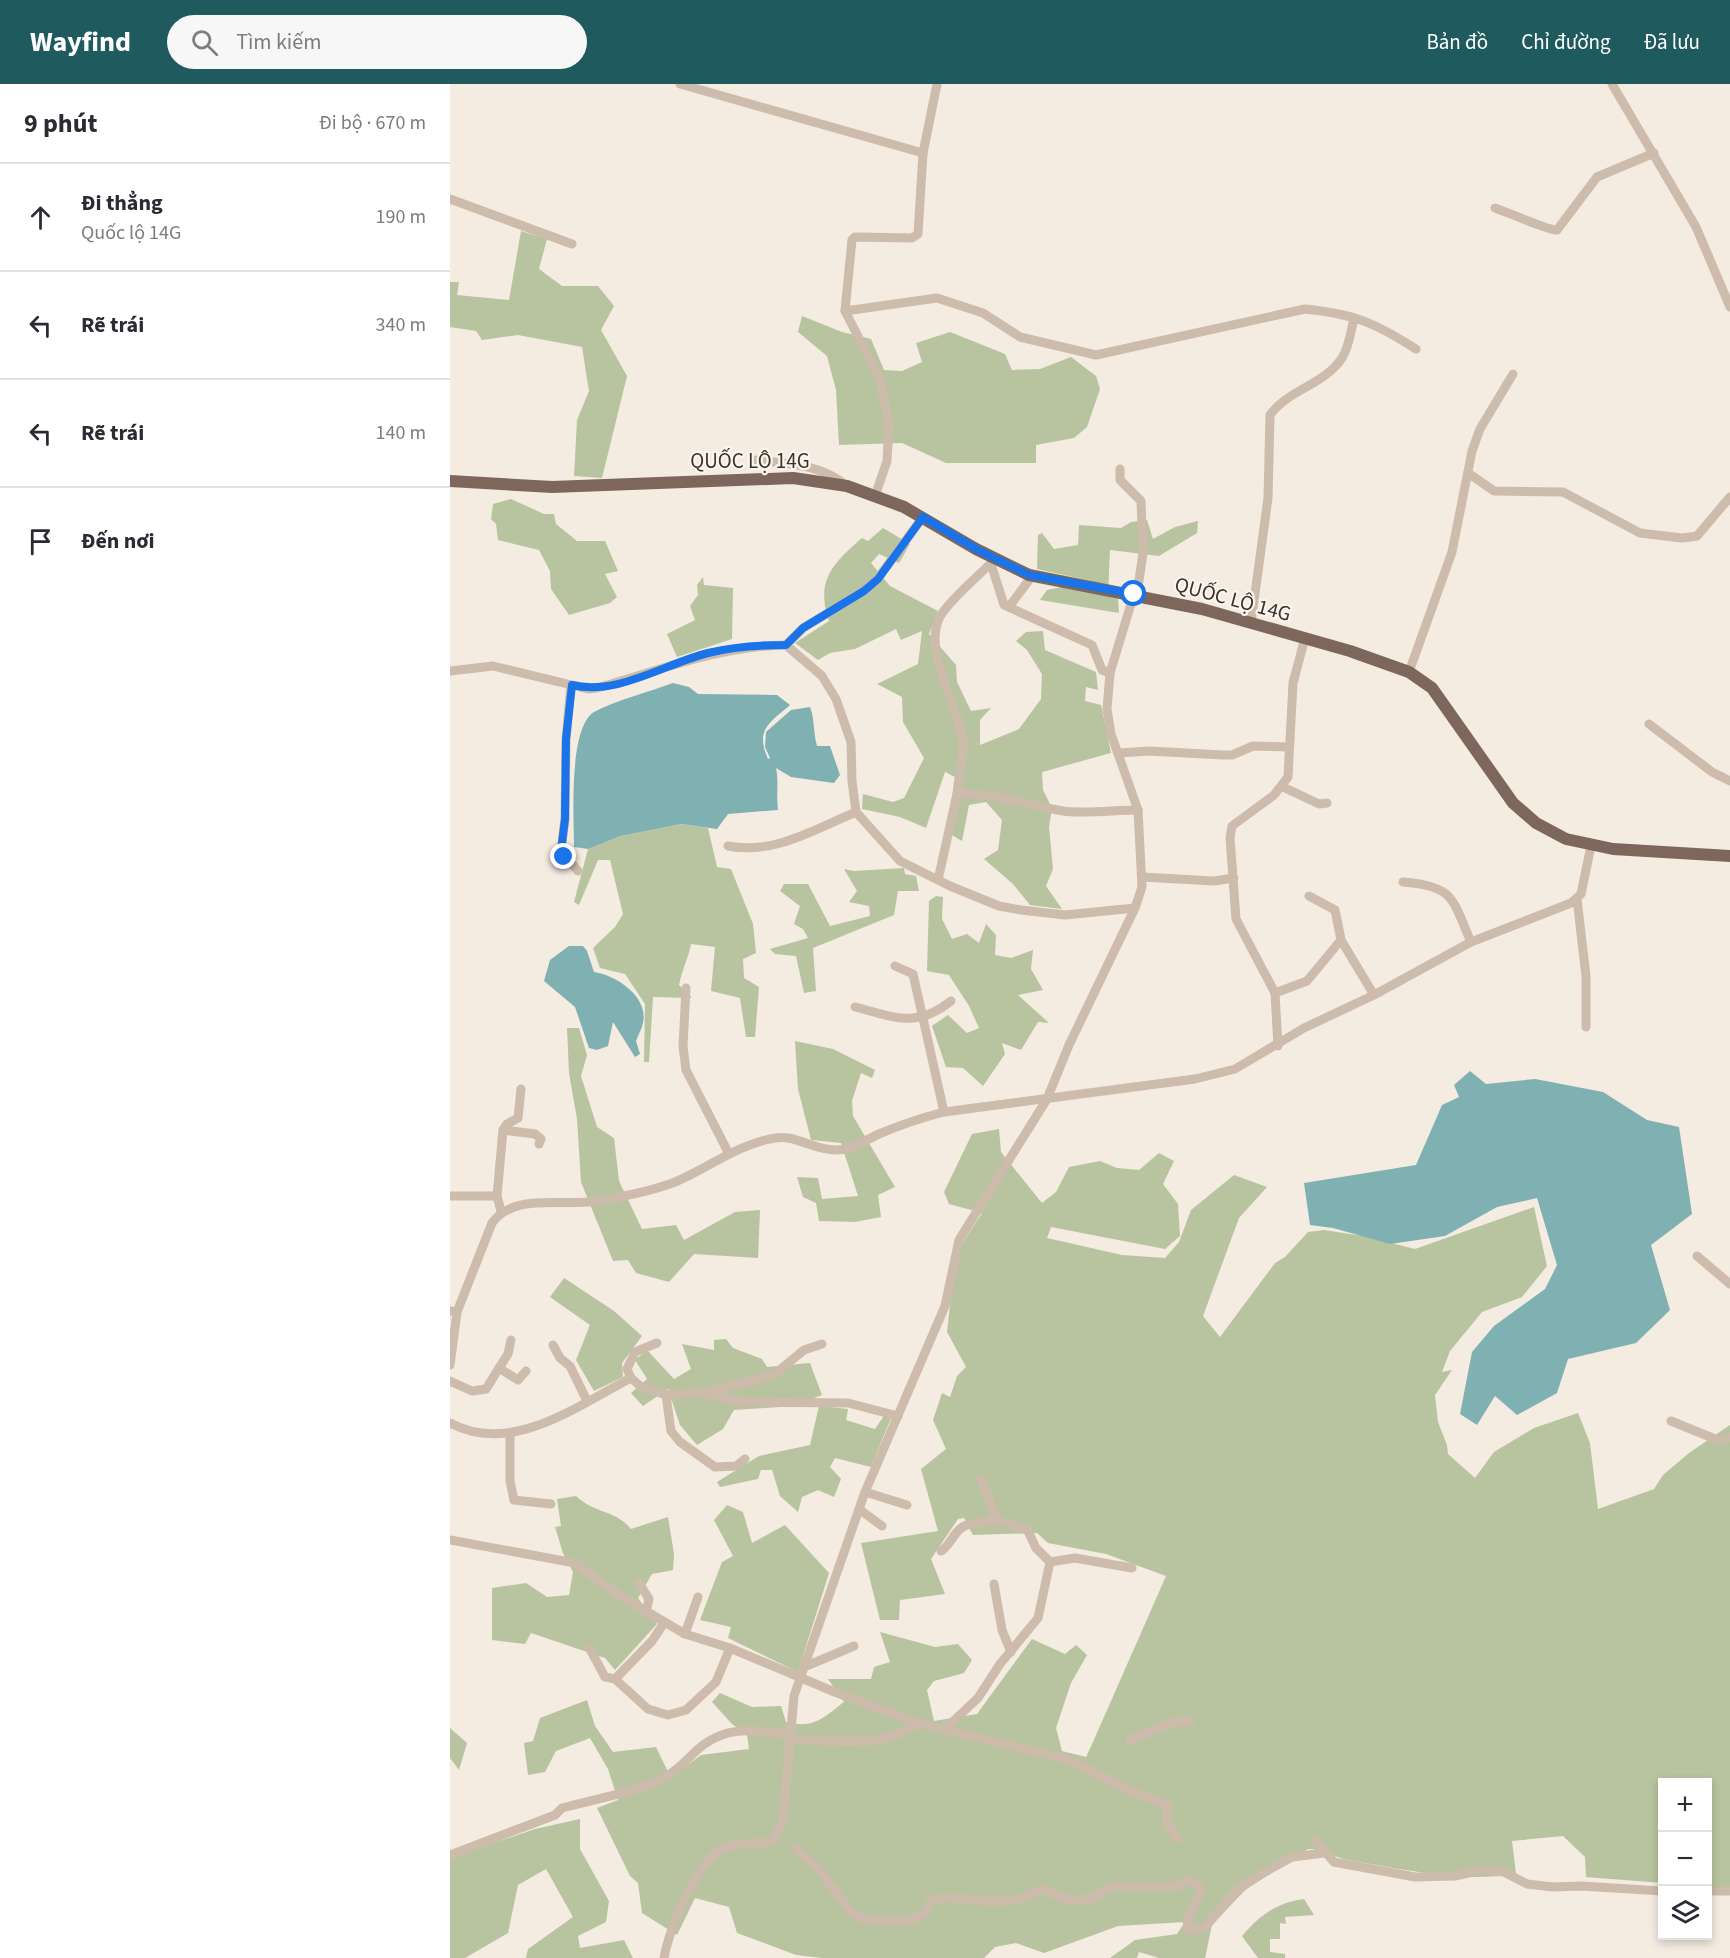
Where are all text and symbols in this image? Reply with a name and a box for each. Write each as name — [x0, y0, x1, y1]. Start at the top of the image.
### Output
search box — [167, 15, 587, 69]
text: Wayfind — [30, 22, 131, 62]
icon: search — [188, 26, 221, 59]
text: Tìm kiếm — [236, 26, 321, 58]
text: Bản đồ — [1426, 27, 1488, 57]
text: Chỉ đường — [1521, 27, 1611, 57]
text: Đã lưu — [1644, 27, 1700, 57]
text: 9 phút — [24, 105, 97, 142]
text: Đi bộ · 670 m — [319, 109, 426, 137]
text: Đi thẳng — [81, 187, 163, 219]
icon: ahead — [24, 201, 57, 234]
text: 190 m — [376, 203, 426, 231]
text: Quốc lộ 14G — [81, 219, 181, 247]
icon: left — [24, 309, 57, 342]
text: Rẽ trái — [81, 309, 144, 341]
text: 340 m — [376, 311, 426, 339]
icon: left — [24, 417, 57, 450]
text: Rẽ trái — [81, 417, 144, 449]
text: 140 m — [376, 419, 426, 447]
street label: QUỐC LỘ 14G — [690, 446, 810, 476]
icon: arrive — [24, 525, 57, 558]
text: Đến nơi — [81, 525, 155, 557]
street label: QUỐC LỘ 14G — [1172, 569, 1294, 629]
route start — [1120, 580, 1146, 606]
route end — [550, 843, 576, 869]
map controls — [1658, 1778, 1712, 1940]
button: + — [1658, 1778, 1712, 1832]
button: − — [1658, 1832, 1712, 1886]
button: layers — [1658, 1886, 1712, 1940]

